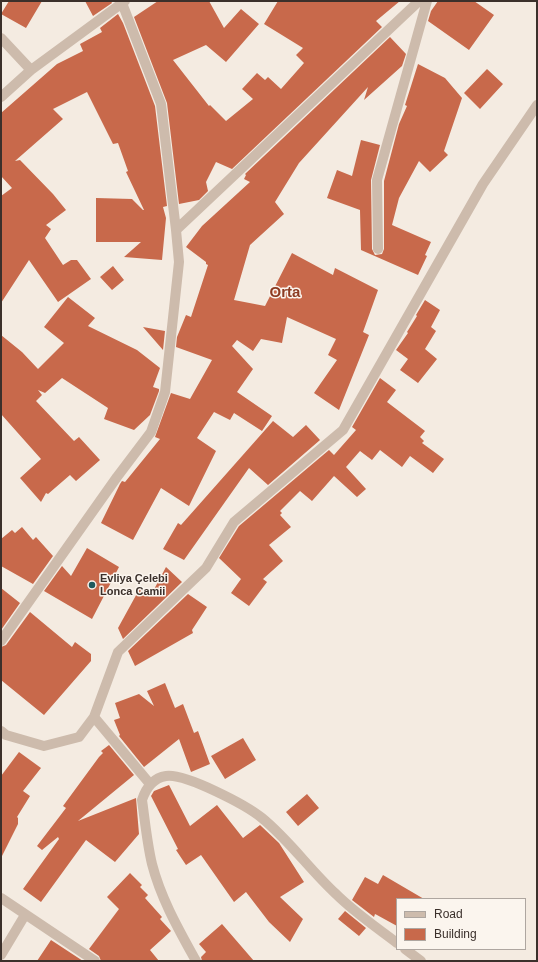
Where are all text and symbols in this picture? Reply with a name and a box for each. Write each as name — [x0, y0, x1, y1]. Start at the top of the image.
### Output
district label: Orta — [270, 284, 300, 302]
place label: Evliya Çelebi Lonca Camii — [100, 572, 168, 598]
marker: Evliya Çelebi Lonca Camii — [87, 580, 97, 590]
legend — [396, 898, 526, 950]
text: Road — [434, 907, 463, 921]
text: Building — [434, 927, 477, 941]

